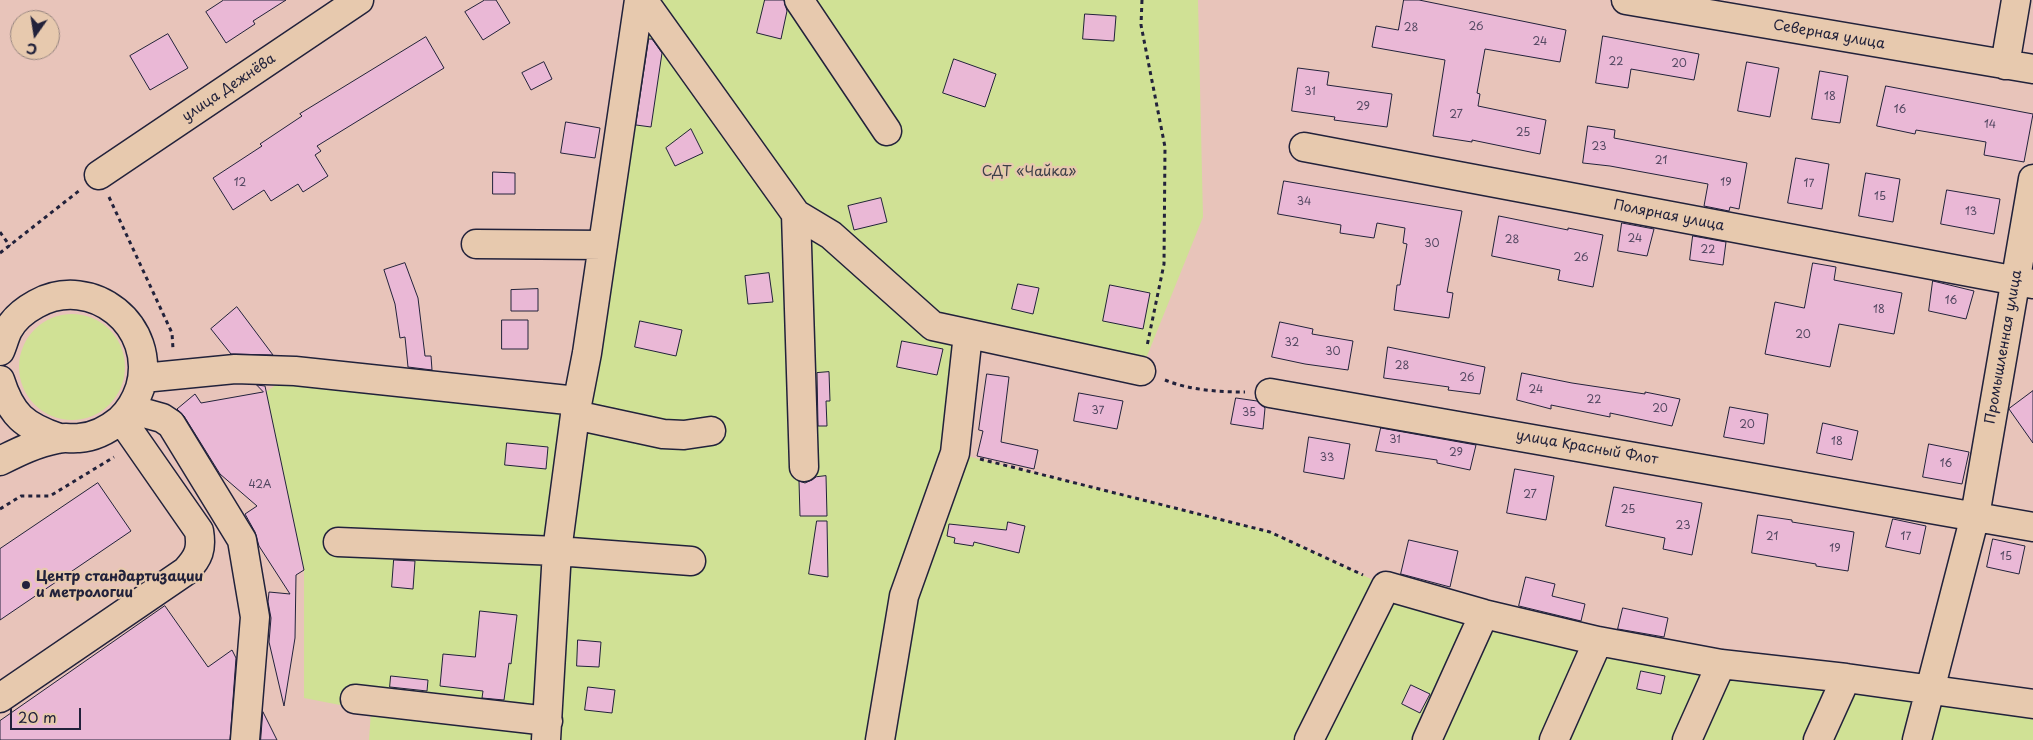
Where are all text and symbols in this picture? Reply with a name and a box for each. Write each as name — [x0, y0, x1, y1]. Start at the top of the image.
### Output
north arrow — [10, 10, 60, 60]
street label: Северная улица — [1772, 17, 1886, 53]
house number: 26 — [1468, 20, 1484, 34]
house number: 28 — [1404, 21, 1418, 35]
house number: 24 — [1533, 35, 1547, 49]
text: С — [24, 38, 39, 61]
street label: улица Дежнёва — [179, 51, 279, 125]
house number: 22 — [1609, 55, 1623, 69]
house number: 20 — [1671, 57, 1687, 71]
house number: 31 — [1304, 85, 1316, 99]
house number: 18 — [1824, 90, 1836, 104]
house number: 29 — [1356, 100, 1370, 114]
house number: 16 — [1894, 103, 1906, 117]
house number: 27 — [1449, 108, 1463, 122]
house number: 14 — [1984, 118, 1996, 132]
house number: 25 — [1516, 126, 1530, 140]
house number: 23 — [1592, 140, 1606, 154]
house number: 21 — [1655, 154, 1667, 168]
park label: СДТ «Чайка» — [982, 164, 1076, 180]
house number: 12 — [234, 176, 246, 190]
house number: 19 — [1720, 176, 1732, 190]
house number: 17 — [1804, 177, 1814, 191]
house number: 15 — [1874, 190, 1886, 204]
house number: 34 — [1297, 195, 1311, 209]
street label: Полярная улица — [1612, 197, 1726, 235]
house number: 13 — [1965, 205, 1977, 219]
house number: 24 — [1628, 232, 1642, 246]
house number: 28 — [1505, 233, 1519, 247]
house number: 30 — [1424, 237, 1440, 251]
house number: 22 — [1701, 243, 1715, 257]
house number: 26 — [1573, 251, 1589, 265]
street label: Промышленная улица — [1982, 269, 2026, 425]
house number: 16 — [1945, 294, 1957, 308]
house number: 18 — [1873, 303, 1885, 317]
house number: 20 — [1795, 328, 1811, 342]
house number: 32 — [1285, 336, 1299, 350]
house number: 30 — [1325, 345, 1341, 359]
house number: 28 — [1395, 359, 1409, 373]
house number: 26 — [1459, 371, 1475, 385]
house number: 24 — [1529, 383, 1543, 397]
house number: 22 — [1587, 393, 1601, 407]
house number: 20 — [1652, 402, 1668, 416]
house number: 37 — [1092, 404, 1104, 418]
house number: 35 — [1242, 406, 1256, 420]
house number: 20 — [1739, 418, 1755, 432]
street label: улица Красный Флот — [1515, 427, 1659, 469]
house number: 31 — [1389, 433, 1401, 447]
house number: 18 — [1831, 435, 1843, 449]
house number: 29 — [1449, 446, 1463, 460]
house number: 33 — [1320, 451, 1334, 465]
house number: 16 — [1940, 457, 1952, 471]
house number: 42А — [248, 478, 272, 492]
house number: 27 — [1523, 488, 1537, 502]
house number: 25 — [1621, 503, 1635, 517]
house number: 23 — [1676, 519, 1690, 533]
house number: 21 — [1766, 530, 1778, 544]
house number: 17 — [1901, 530, 1911, 544]
house number: 19 — [1829, 542, 1841, 556]
house number: 15 — [2000, 550, 2012, 564]
place label: Центр стандартизации и метрологии — [36, 569, 203, 602]
marker: Центр стандартизации и метрологии — [20, 579, 32, 591]
scale bar — [12, 698, 84, 730]
text: 20 m — [18, 705, 57, 728]

